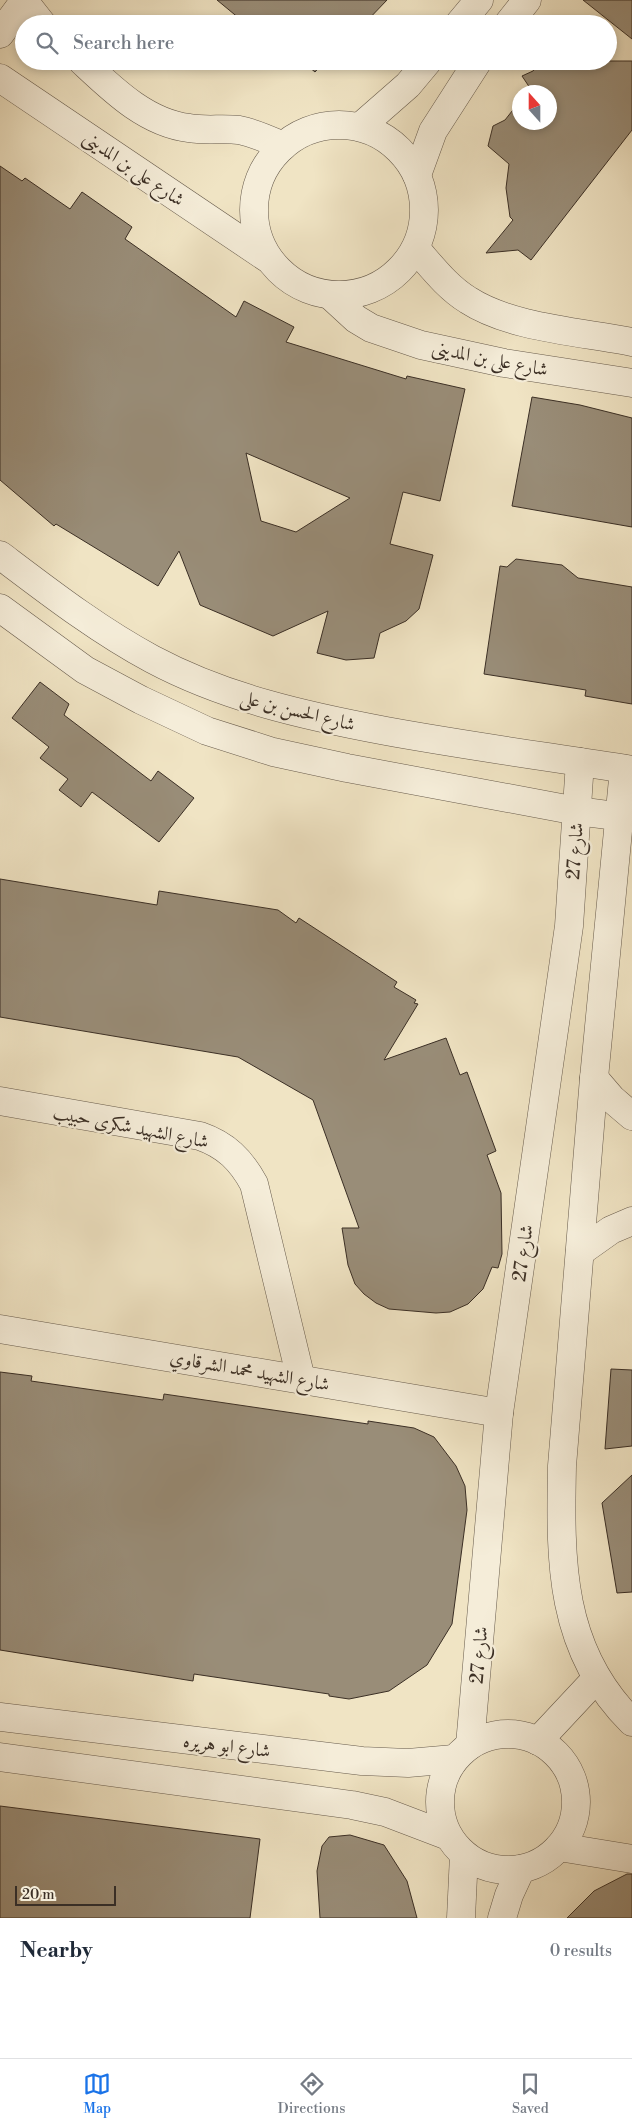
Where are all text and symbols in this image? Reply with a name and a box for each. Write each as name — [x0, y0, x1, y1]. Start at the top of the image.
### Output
search box — [15, 15, 617, 70]
icon: search — [33, 29, 61, 57]
text: Search here — [73, 31, 174, 55]
north arrow — [512, 85, 557, 130]
street label: شارع على بن المدينى — [76, 126, 189, 214]
street label: شارع على بن المدينى — [429, 336, 550, 385]
street label: شارع الحسن بن على — [237, 685, 358, 740]
street label: شارع 27 — [561, 822, 592, 881]
street label: شارع الشهيد شكرى حبيب — [50, 1100, 211, 1157]
street label: شارع 27 — [507, 1223, 542, 1284]
street label: شارع الشهيد محمد الشرقاوي — [168, 1345, 332, 1400]
street label: شارع 27 — [465, 1626, 496, 1685]
street label: شارع ابو هريره — [181, 1729, 272, 1766]
scale bar — [15, 1883, 116, 1906]
text: 20 m — [22, 1886, 54, 1904]
text: Nearby — [20, 1938, 93, 1964]
text: 0 results — [550, 1941, 612, 1961]
tab: Map — [83, 2070, 111, 2118]
tab: Directions — [278, 2070, 345, 2118]
tab: Saved — [512, 2070, 549, 2118]

